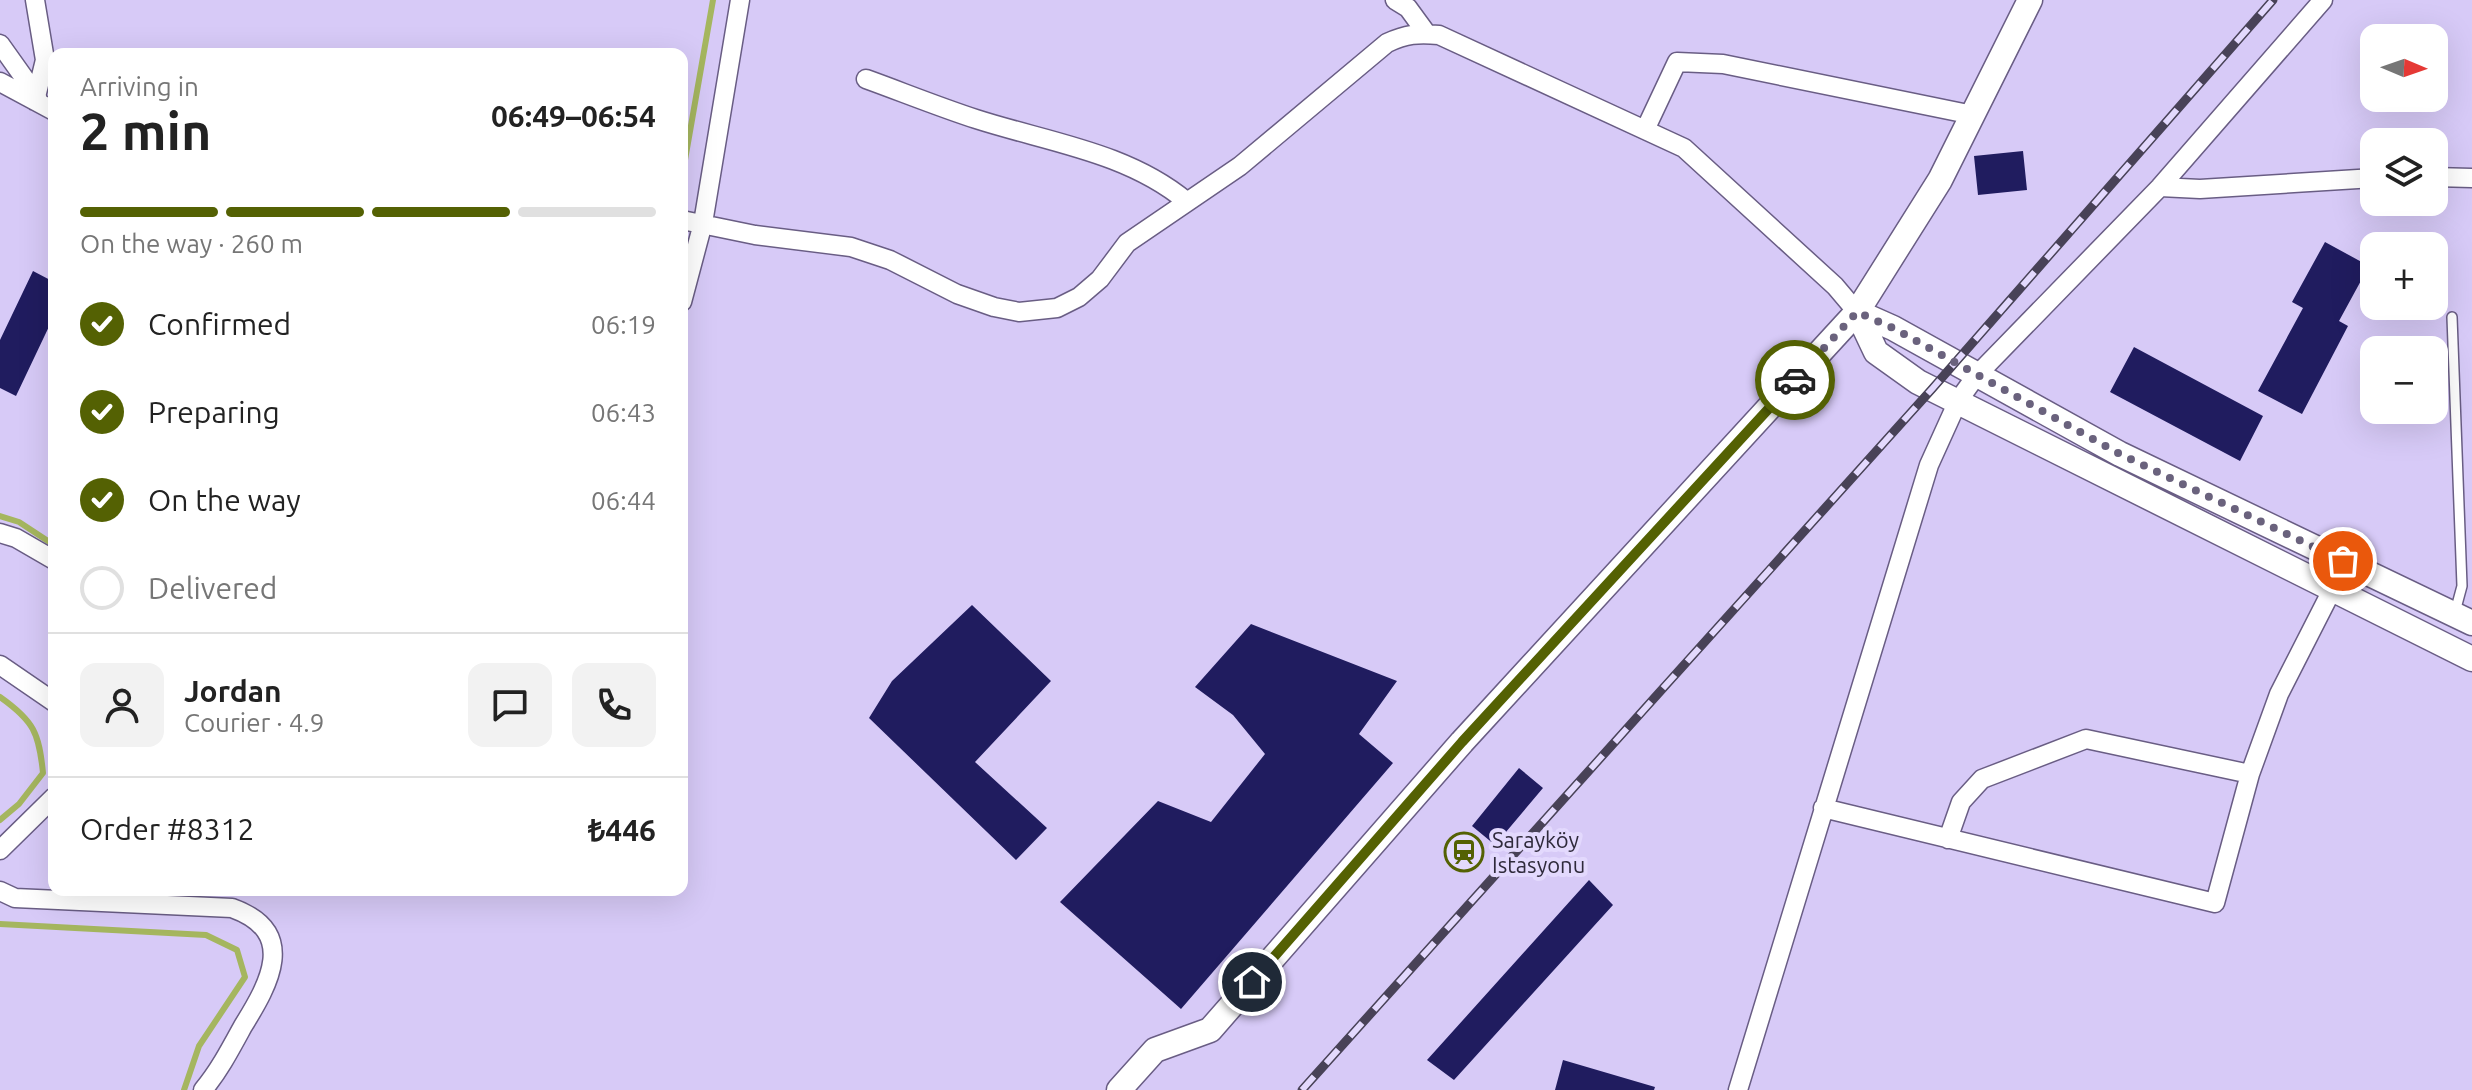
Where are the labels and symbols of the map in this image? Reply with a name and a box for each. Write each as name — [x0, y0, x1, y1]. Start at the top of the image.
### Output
north arrow — [2360, 24, 2448, 112]
courier — [1755, 340, 1835, 420]
pin — [2309, 527, 2377, 595]
place label: Sarayköy Istasyonu — [1492, 827, 1585, 877]
station icon: Sarayköy Istasyonu — [1443, 831, 1485, 873]
pin — [1218, 948, 1286, 1016]

